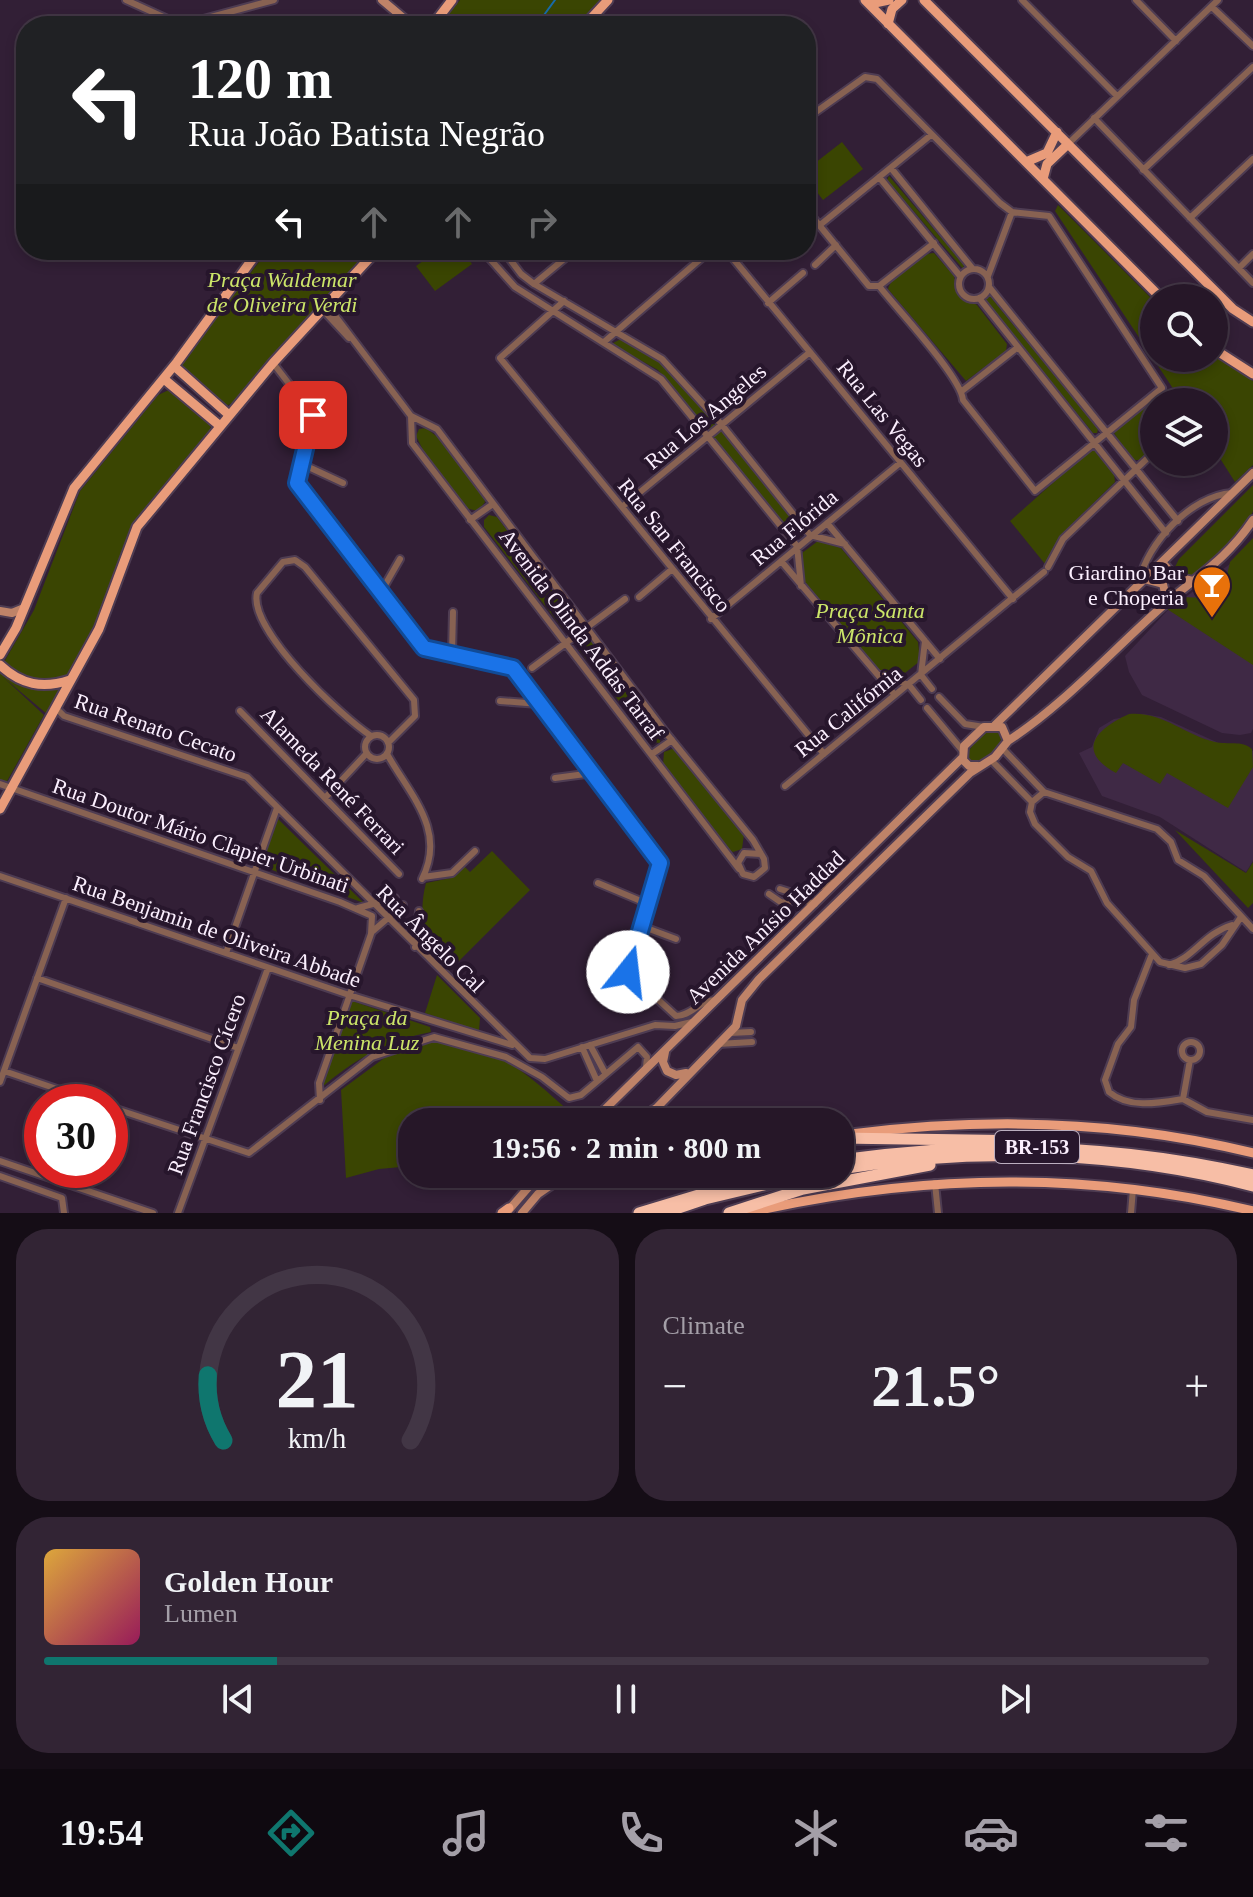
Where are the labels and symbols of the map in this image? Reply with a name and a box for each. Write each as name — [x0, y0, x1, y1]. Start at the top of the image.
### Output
park label: Praça Waldemar de Oliveira Verdi — [207, 267, 357, 317]
street label: Rua Las Vegas — [832, 355, 933, 472]
street label: Rua Los Angeles — [640, 358, 771, 474]
pin — [279, 381, 347, 449]
street label: Rua San Francisco — [613, 473, 736, 617]
street label: Rua Flórida — [746, 484, 843, 571]
street label: Avenida Olinda Addas Tarraf — [494, 524, 669, 745]
place label: Giardino Bar e Choperia — [1069, 560, 1185, 610]
bar icon: Giardino Bar e Choperia — [1191, 564, 1233, 619]
park label: Praça Santa Mônica — [814, 598, 925, 648]
street label: Rua Califórnia — [790, 661, 907, 762]
street label: Rua Renato Cecato — [71, 688, 240, 767]
street label: Alameda René Ferrari — [256, 701, 410, 859]
street label: Rua Doutor Mário Clapier Urbinati — [49, 773, 352, 898]
street label: Avenida Anísio Haddad — [681, 846, 849, 1009]
street label: Rua Benjamin de Oliveira Abbade — [70, 870, 364, 993]
street label: Rua Ângelo Cal — [372, 879, 490, 997]
position arrow — [586, 930, 670, 1014]
street label: Rua Francisco Cícero — [162, 990, 251, 1178]
park label: Praça da Menina Luz — [314, 1005, 420, 1055]
speed limit sign: 30 — [24, 1084, 128, 1188]
road number: BR-153 — [995, 1131, 1079, 1163]

